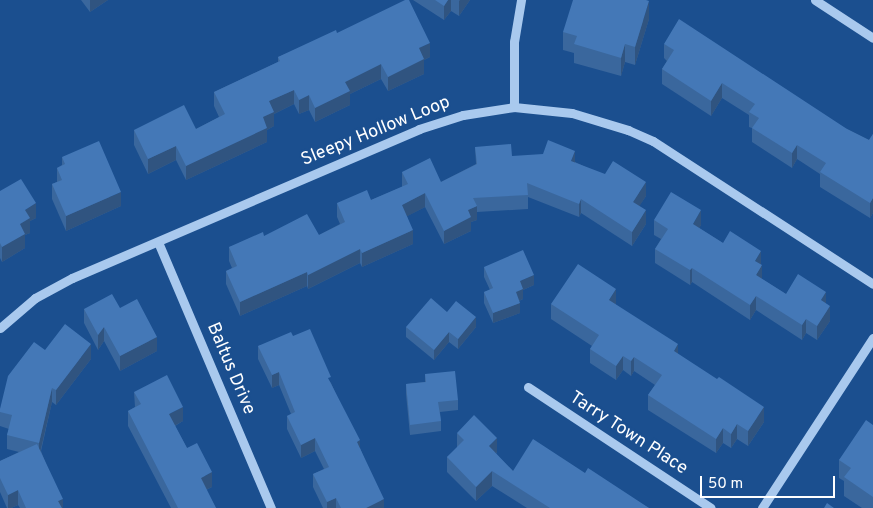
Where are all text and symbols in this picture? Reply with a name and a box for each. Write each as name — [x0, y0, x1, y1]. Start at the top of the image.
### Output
street label: Sleepy Hollow Loop — [298, 92, 454, 172]
street label: Baltus Drive — [201, 320, 259, 418]
street label: Tarry Town Place — [564, 388, 692, 480]
scale bar — [703, 466, 838, 498]
text: 50 m — [708, 475, 743, 494]

